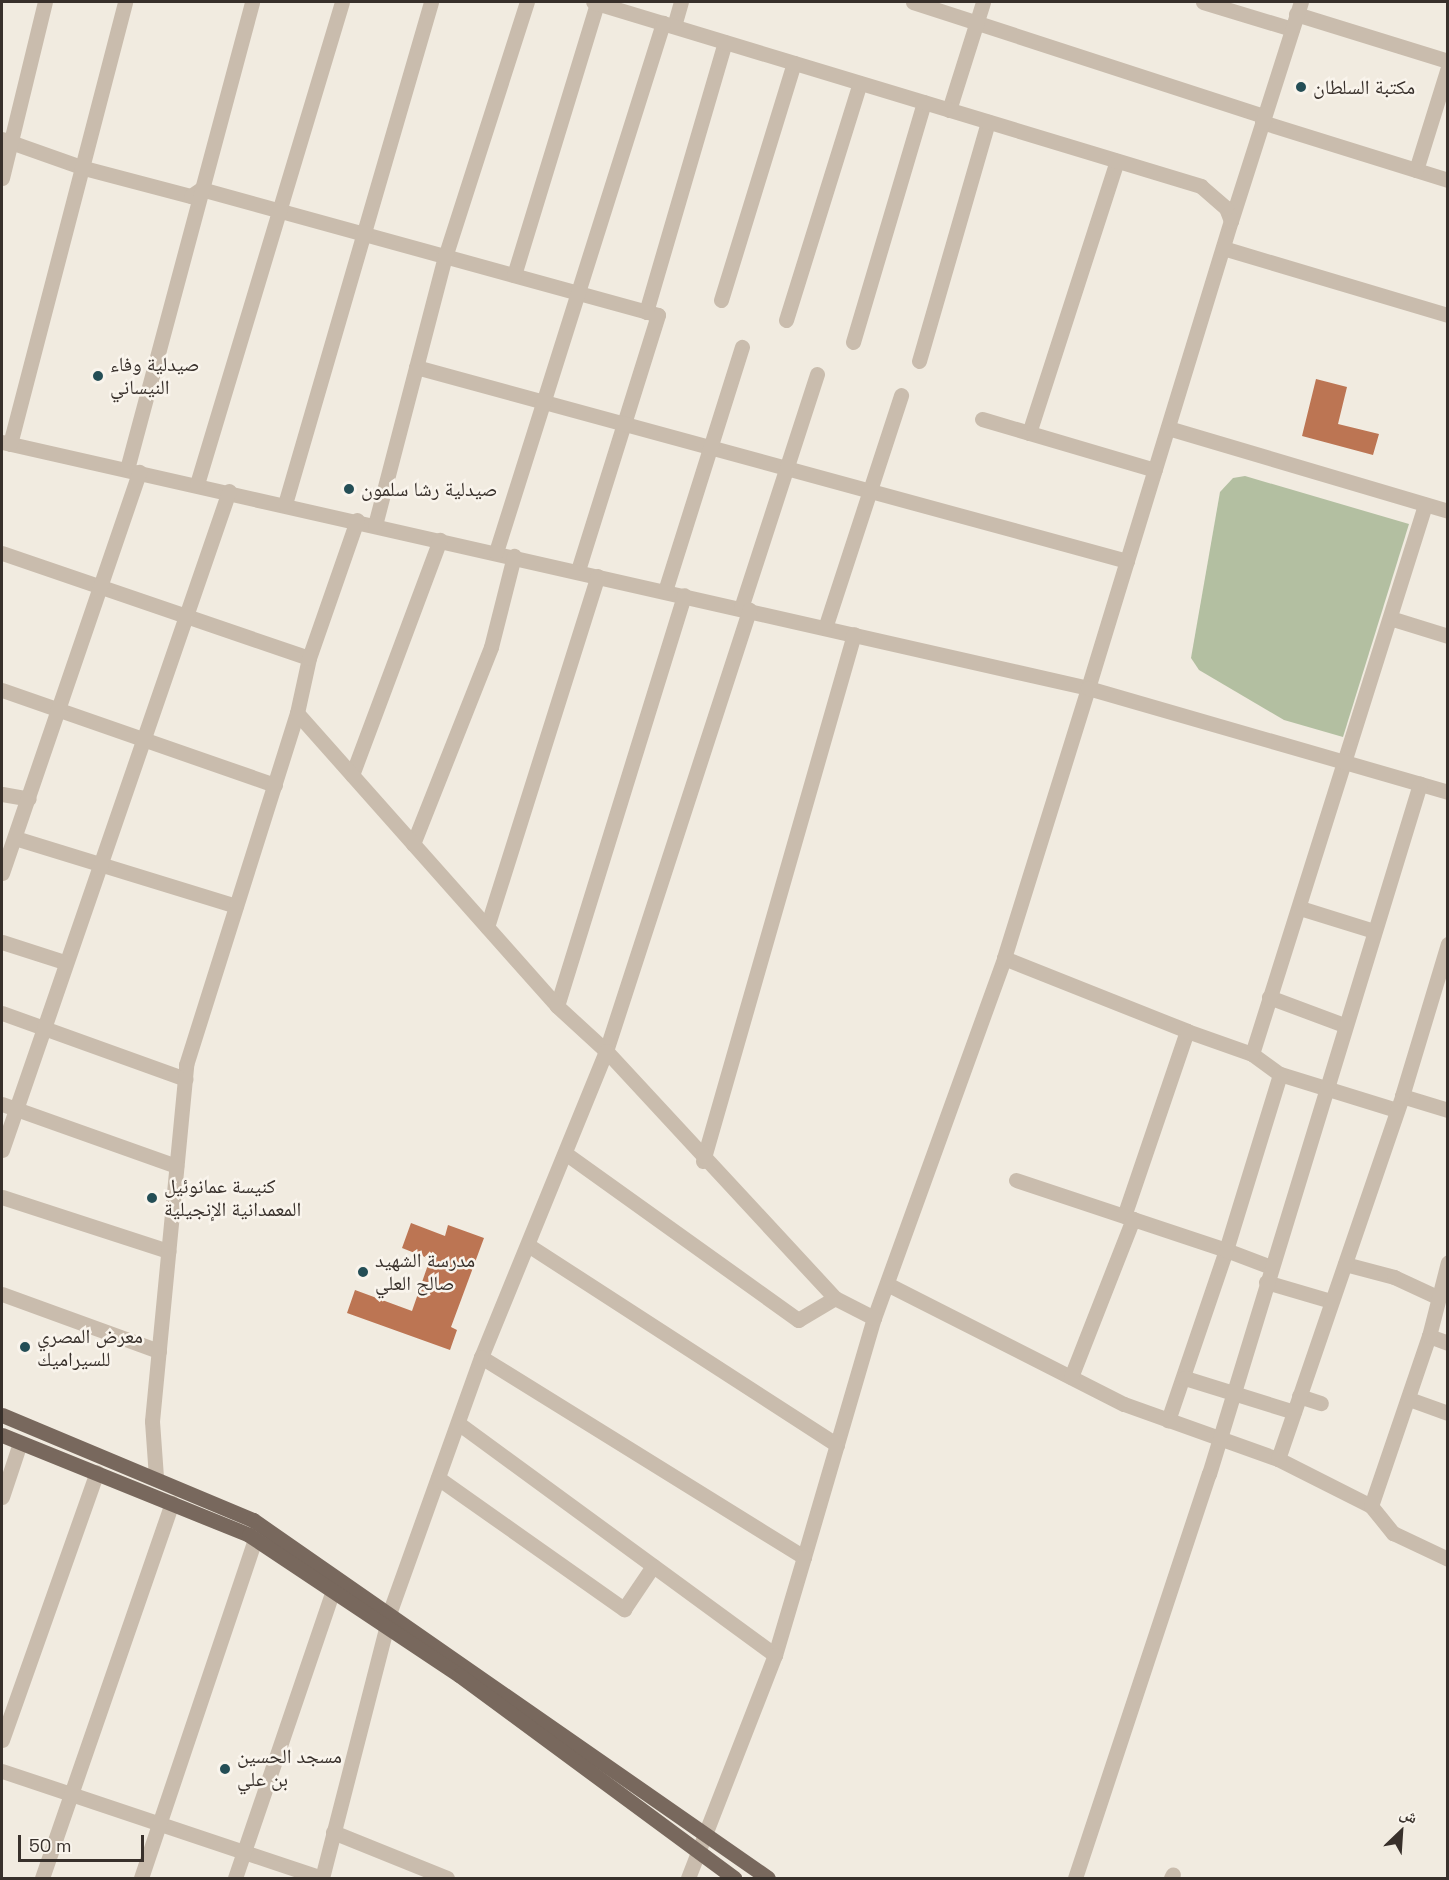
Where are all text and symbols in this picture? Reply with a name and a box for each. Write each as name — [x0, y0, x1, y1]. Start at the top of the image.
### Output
place label: مكتبة السلطان — [1313, 75, 1415, 99]
marker: مكتبة السلطان — [1294, 80, 1308, 94]
place label: صيدلية وفاء النيساني — [110, 352, 200, 399]
marker: صيدلية وفاء النيساني — [91, 369, 105, 383]
place label: صيدلية رشا سلمون — [361, 477, 497, 501]
marker: صيدلية رشا سلمون — [342, 482, 356, 496]
place label: كنيسة عمانوئيل المعمدانية الإنجيلية — [164, 1174, 301, 1221]
marker: كنيسة عمانوئيل المعمدانية الإنجيلية — [145, 1191, 159, 1205]
place label: مدرسة الشهيد صالح العلي — [375, 1248, 475, 1295]
marker: مدرسة الشهيد صالح العلي — [356, 1265, 370, 1279]
place label: معرض المصري للسيراميك — [37, 1324, 143, 1371]
marker: معرض المصري للسيراميك — [18, 1340, 32, 1354]
place label: مسجد الحسين بن علي — [237, 1745, 342, 1792]
marker: مسجد الحسين بن علي — [218, 1762, 232, 1776]
north arrow — [1371, 1802, 1431, 1862]
text: ش — [1397, 1802, 1421, 1828]
scale bar — [21, 1823, 147, 1861]
text: 50 m — [29, 1834, 71, 1857]

